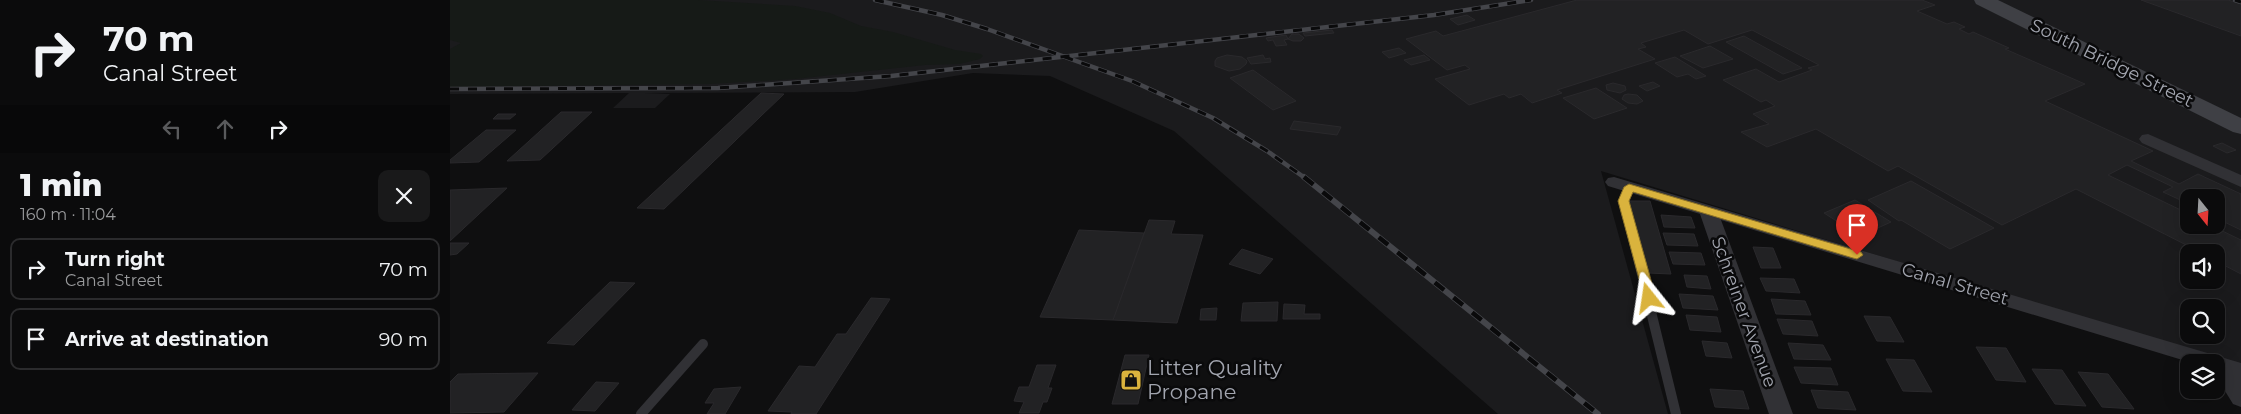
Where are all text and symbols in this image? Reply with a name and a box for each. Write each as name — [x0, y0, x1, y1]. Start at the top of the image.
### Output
street label: South Bridge Street — [2027, 14, 2197, 112]
text: 70 m — [103, 17, 194, 60]
icon: right — [20, 20, 85, 85]
text: Canal Street — [103, 60, 237, 87]
icon: left — [158, 115, 186, 143]
icon: ahead — [211, 115, 239, 143]
icon: right — [264, 115, 292, 143]
text: 1 min — [20, 167, 103, 204]
button: close — [378, 170, 430, 222]
north arrow — [2180, 189, 2225, 234]
map controls — [2180, 189, 2225, 399]
pin — [1836, 204, 1878, 255]
text: 160 m · 11:04 — [20, 205, 116, 224]
icon: arrive — [1843, 211, 1871, 239]
street label: Schreiner Avenue — [1706, 234, 1782, 391]
button: sound — [2180, 244, 2225, 289]
text: Turn right — [65, 248, 165, 271]
icon: right — [22, 255, 50, 283]
text: 70 m — [379, 258, 428, 281]
street label: Canal Street — [1899, 258, 2011, 310]
text: Canal Street — [65, 271, 163, 290]
position arrow — [1622, 271, 1674, 323]
button: search — [2180, 299, 2225, 344]
icon: arrive — [22, 325, 50, 353]
text: Arrive at destination — [65, 328, 269, 351]
text: 90 m — [379, 328, 428, 351]
button: layers — [2180, 354, 2225, 399]
place label: Litter Quality Propane — [1147, 355, 1283, 404]
shop icon: Litter Quality Propane — [1119, 368, 1143, 392]

